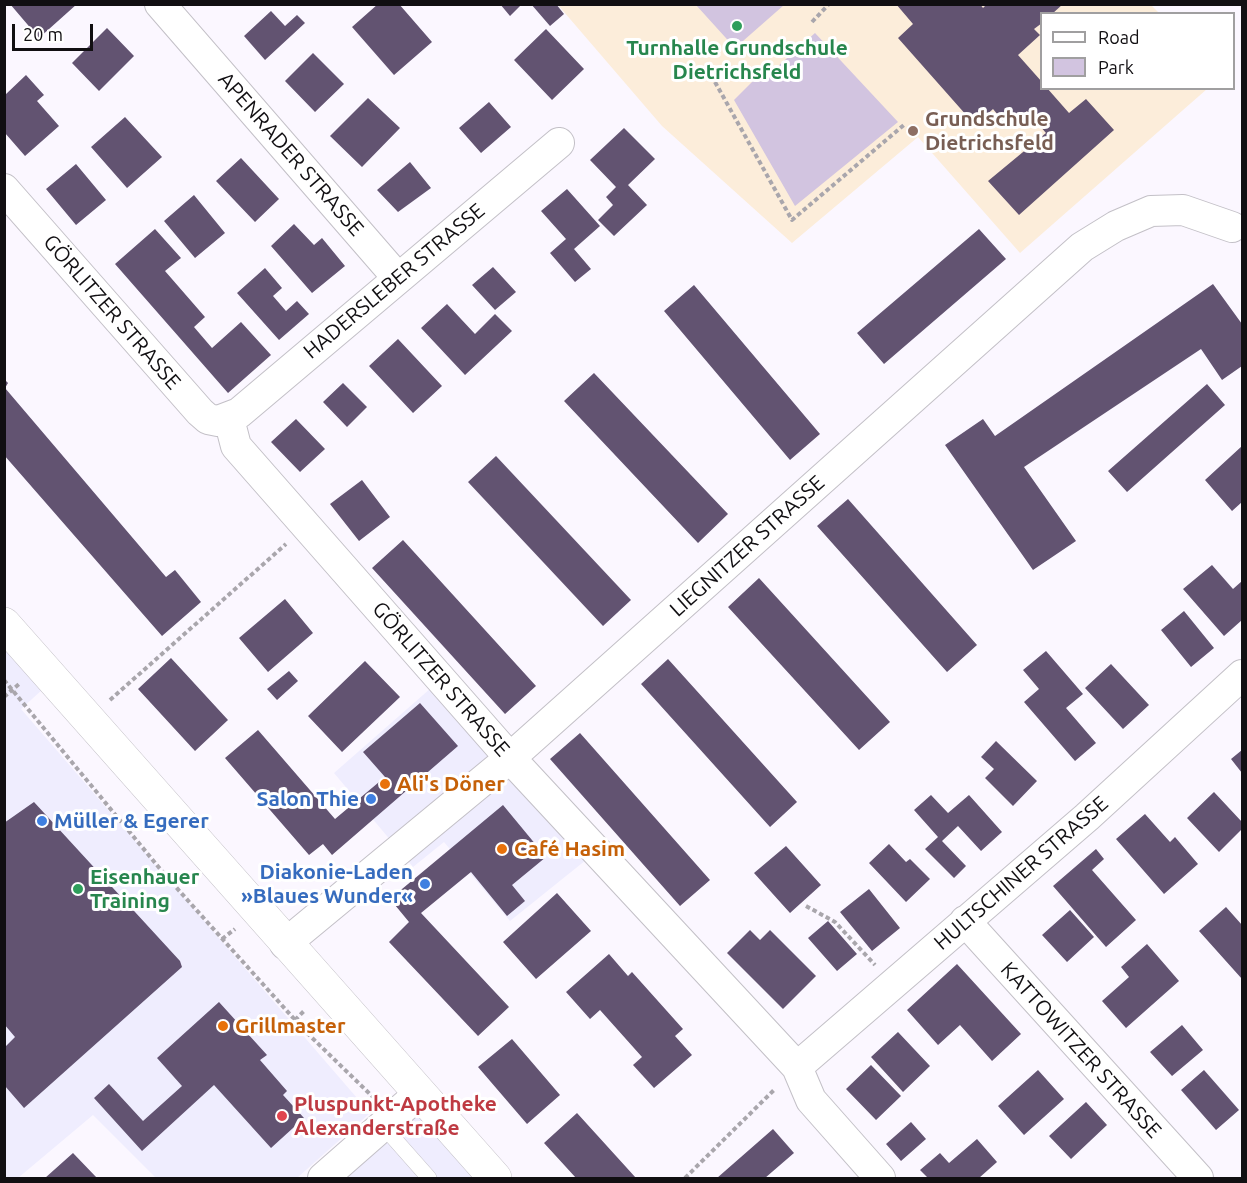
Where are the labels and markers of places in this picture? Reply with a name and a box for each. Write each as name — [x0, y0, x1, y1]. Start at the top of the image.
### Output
marker: Turnhalle Grundschule Dietrichsfeld — [730, 19, 744, 33]
place label: Turnhalle Grundschule Dietrichsfeld — [626, 35, 848, 85]
place label: Grundschule Dietrichsfeld — [925, 106, 1054, 156]
marker: Grundschule Dietrichsfeld — [906, 124, 920, 138]
place label: Ali's Döner — [397, 771, 505, 797]
marker: Ali's Döner — [378, 777, 392, 791]
place label: Salon Thie — [256, 786, 359, 812]
marker: Salon Thie — [364, 792, 378, 806]
place label: Müller & Egerer — [54, 808, 209, 834]
marker: Müller & Egerer — [35, 814, 49, 828]
place label: Café Hasim — [514, 836, 625, 862]
marker: Café Hasim — [495, 842, 509, 856]
place label: Diakonie-Laden »Blaues Wunder« — [241, 859, 413, 909]
place label: Eisenhauer Training — [90, 864, 199, 914]
marker: Diakonie-Laden »Blaues Wunder« — [418, 877, 432, 891]
marker: Eisenhauer Training — [71, 882, 85, 896]
place label: Grillmaster — [235, 1013, 346, 1039]
marker: Grillmaster — [216, 1019, 230, 1033]
place label: Pluspunkt-Apotheke Alexanderstraße — [294, 1091, 497, 1141]
marker: Pluspunkt-Apotheke Alexanderstraße — [275, 1109, 289, 1123]

